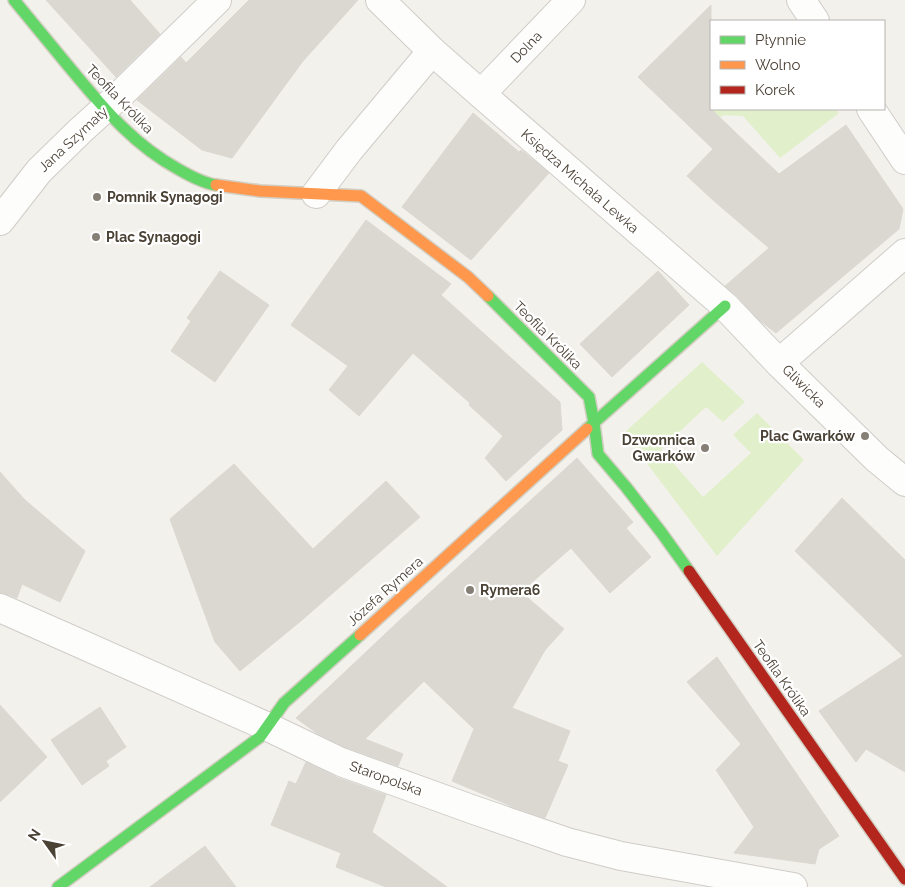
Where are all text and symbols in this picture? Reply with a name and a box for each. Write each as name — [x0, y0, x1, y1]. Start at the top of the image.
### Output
legend — [710, 20, 885, 110]
street label: Dolna — [507, 28, 545, 66]
text: Płynnie — [755, 31, 806, 49]
text: Wolno — [755, 56, 800, 74]
street label: Teofila Królika — [83, 61, 157, 137]
text: Korek — [755, 81, 795, 99]
street label: Jana Szymały — [35, 103, 111, 175]
street label: Księdza Michała Lewka — [518, 126, 642, 236]
place label: Pomnik Synagogi — [107, 189, 223, 205]
marker: Pomnik Synagogi — [91, 191, 103, 203]
place label: Plac Synagogi — [106, 229, 201, 245]
marker: Plac Synagogi — [90, 231, 102, 243]
street label: Teofila Królika — [511, 298, 585, 372]
street label: Gliwicka — [779, 361, 829, 411]
place label: Plac Gwarków — [760, 428, 855, 444]
marker: Plac Gwarków — [859, 430, 871, 442]
place label: Dzwonnica Gwarków — [622, 432, 695, 464]
marker: Dzwonnica Gwarków — [699, 442, 711, 454]
street label: Józefa Rymera — [344, 553, 426, 629]
place label: Rymera6 — [480, 582, 540, 598]
marker: Rymera6 — [464, 584, 476, 596]
street label: Teofila Królika — [750, 637, 814, 719]
street label: Staropolska — [347, 757, 425, 799]
north arrow — [20, 817, 70, 867]
text: N — [24, 826, 44, 844]

